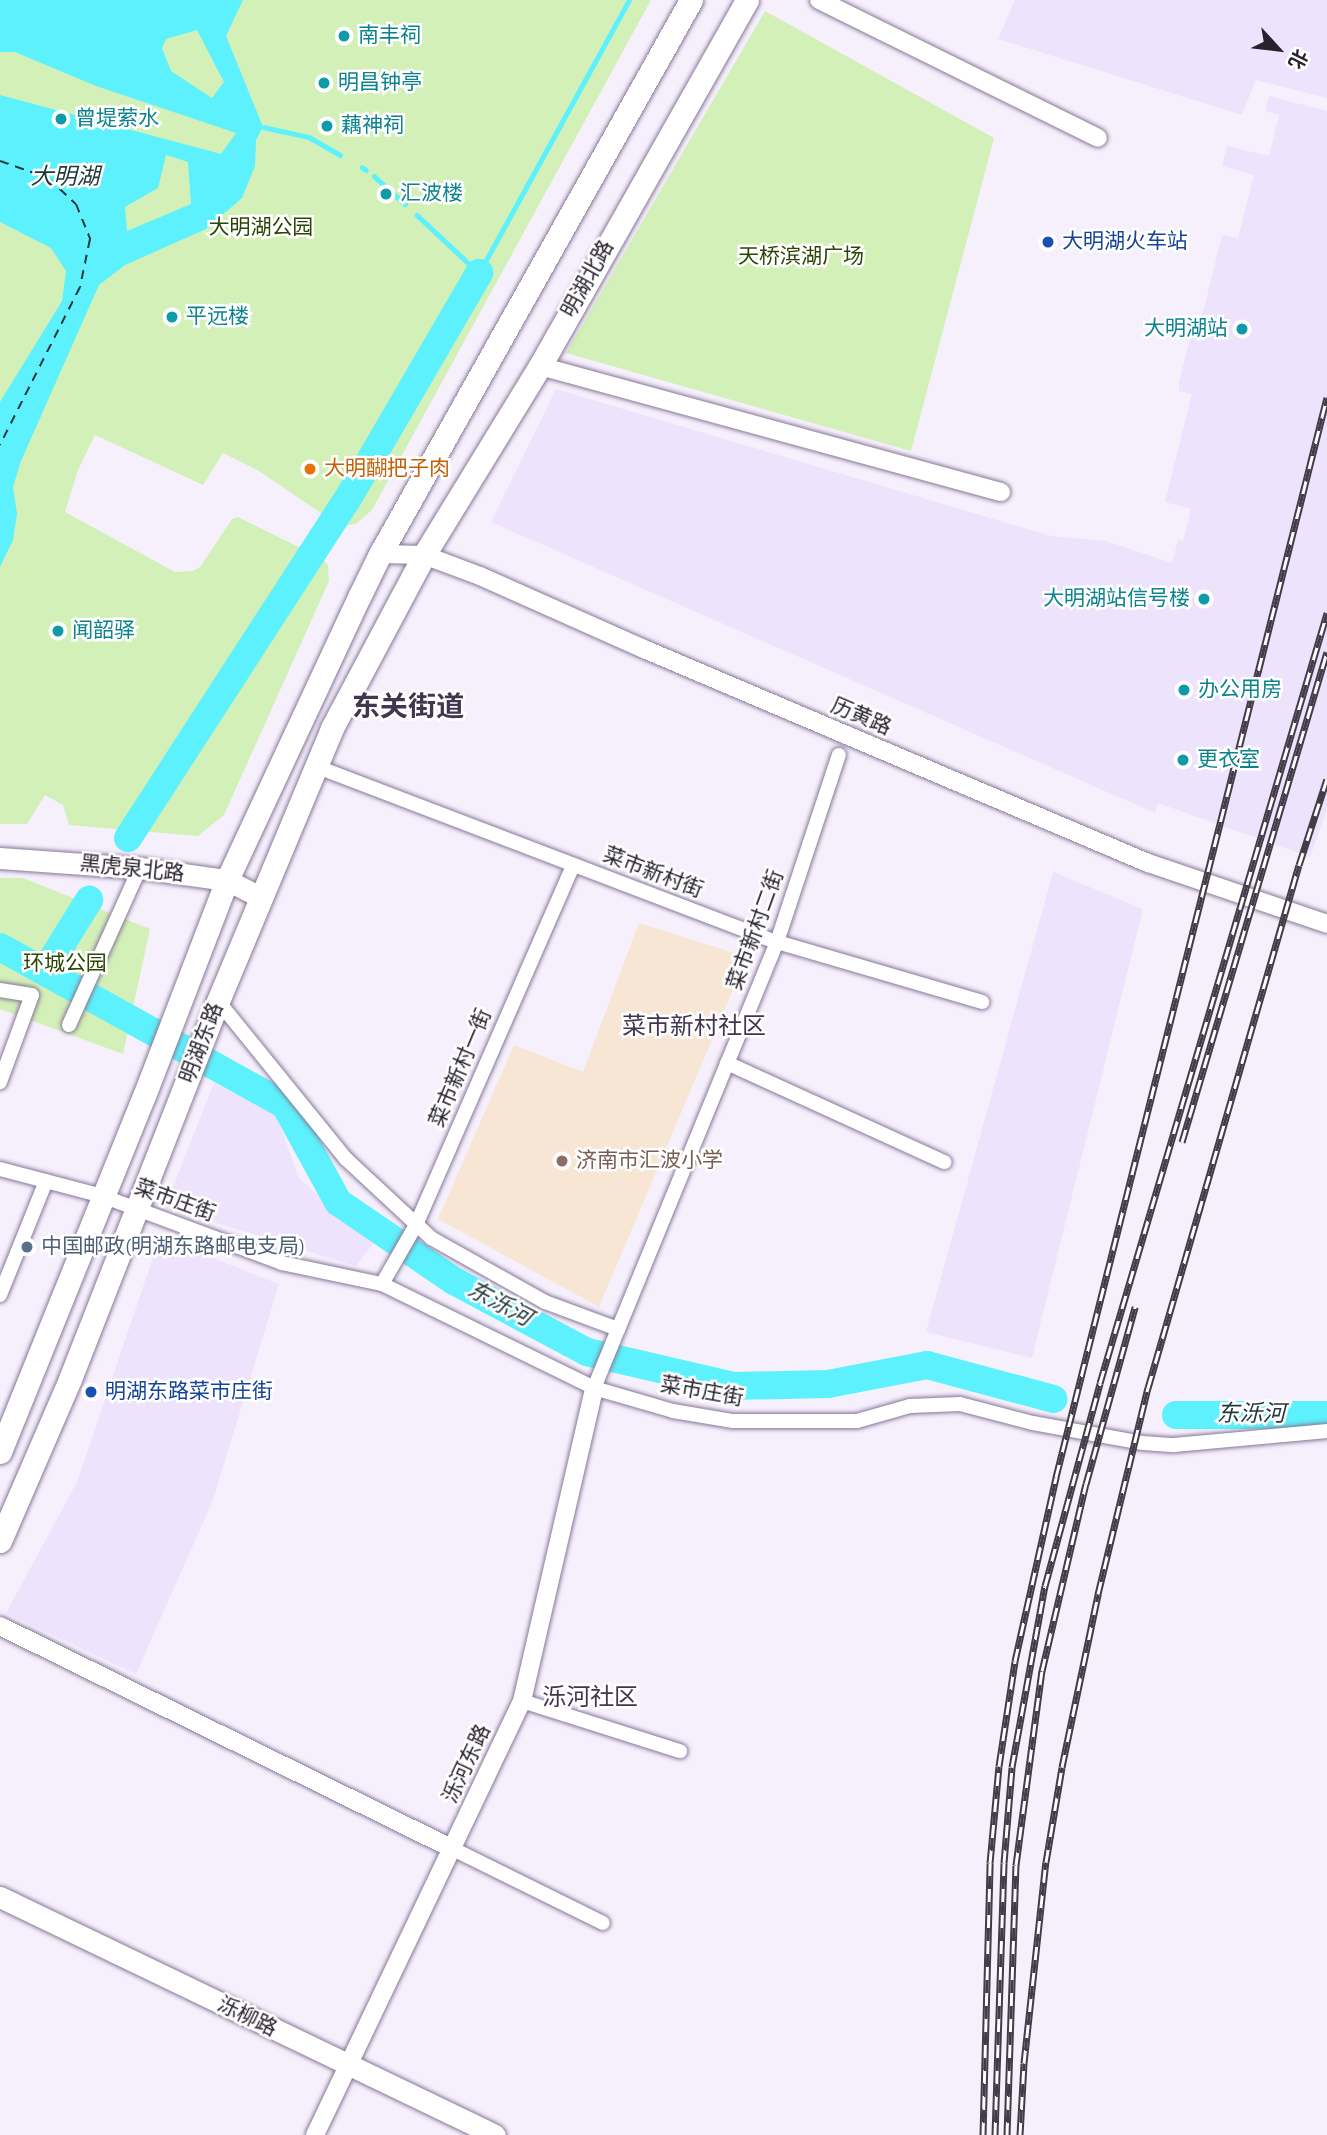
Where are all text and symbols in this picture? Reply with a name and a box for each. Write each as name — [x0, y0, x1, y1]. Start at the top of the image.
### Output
north arrow — [1243, 14, 1313, 84]
place label: 南丰祠 — [358, 23, 421, 49]
marker: 南丰祠 — [336, 28, 352, 44]
text: 北 — [1284, 46, 1310, 72]
place label: 明昌钟亭 — [338, 70, 422, 96]
marker: 明昌钟亭 — [316, 75, 332, 91]
place label: 曾堤萦水 — [75, 106, 159, 132]
marker: 曾堤萦水 — [53, 111, 69, 127]
place label: 藕神祠 — [341, 113, 404, 139]
marker: 藕神祠 — [319, 118, 335, 134]
water label: 大明湖 — [31, 164, 99, 192]
place label: 汇波楼 — [400, 181, 463, 207]
marker: 汇波楼 — [378, 186, 394, 202]
park label: 大明湖公园 — [209, 215, 313, 241]
place label: 大明湖火车站 — [1062, 229, 1188, 255]
marker: 大明湖火车站 — [1040, 234, 1056, 250]
street label: 明湖北路 — [557, 236, 619, 322]
park label: 天桥滨湖广场 — [738, 244, 864, 270]
place label: 平远楼 — [186, 304, 249, 330]
marker: 平远楼 — [164, 309, 180, 325]
place label: 大明湖站 — [1144, 316, 1228, 342]
marker: 大明湖站 — [1234, 321, 1250, 337]
place label: 大明醐把子肉 — [324, 456, 450, 482]
marker: 大明醐把子肉 — [302, 461, 318, 477]
place label: 大明湖站信号楼 — [1043, 586, 1190, 612]
marker: 大明湖站信号楼 — [1196, 591, 1212, 607]
place label: 闻韶驿 — [72, 618, 135, 644]
marker: 闻韶驿 — [50, 623, 66, 639]
place label: 办公用房 — [1198, 677, 1282, 703]
marker: 办公用房 — [1176, 682, 1192, 698]
district label: 东关街道 — [352, 691, 464, 725]
street label: 历黄路 — [827, 693, 895, 741]
place label: 更衣室 — [1197, 747, 1260, 773]
marker: 更衣室 — [1175, 752, 1191, 768]
street label: 菜市新村街 — [599, 842, 707, 904]
street label: 黑虎泉北路 — [78, 851, 186, 887]
street label: 菜市新村二街 — [723, 866, 789, 994]
park label: 环城公园 — [23, 951, 107, 977]
street label: 明湖东路 — [175, 999, 229, 1087]
street label: 菜市新村一街 — [425, 1005, 497, 1131]
district label: 菜市新村社区 — [622, 1014, 766, 1042]
place label: 济南市汇波小学 — [576, 1148, 723, 1174]
marker: 济南市汇波小学 — [554, 1153, 570, 1169]
street label: 菜市庄街 — [131, 1175, 219, 1227]
place label: 中国邮政(明湖东路邮电支局) — [41, 1234, 305, 1260]
marker: 中国邮政(明湖东路邮电支局) — [19, 1239, 35, 1255]
water label: 东泺河 — [462, 1277, 536, 1333]
street label: 菜市庄街 — [658, 1372, 746, 1412]
place label: 明湖东路菜市庄街 — [105, 1379, 273, 1405]
marker: 明湖东路菜市庄街 — [83, 1384, 99, 1400]
water label: 东泺河 — [1217, 1401, 1285, 1429]
district label: 泺河社区 — [542, 1685, 638, 1713]
street label: 泺河东路 — [438, 1721, 496, 1807]
street label: 泺柳路 — [213, 1992, 281, 2042]

